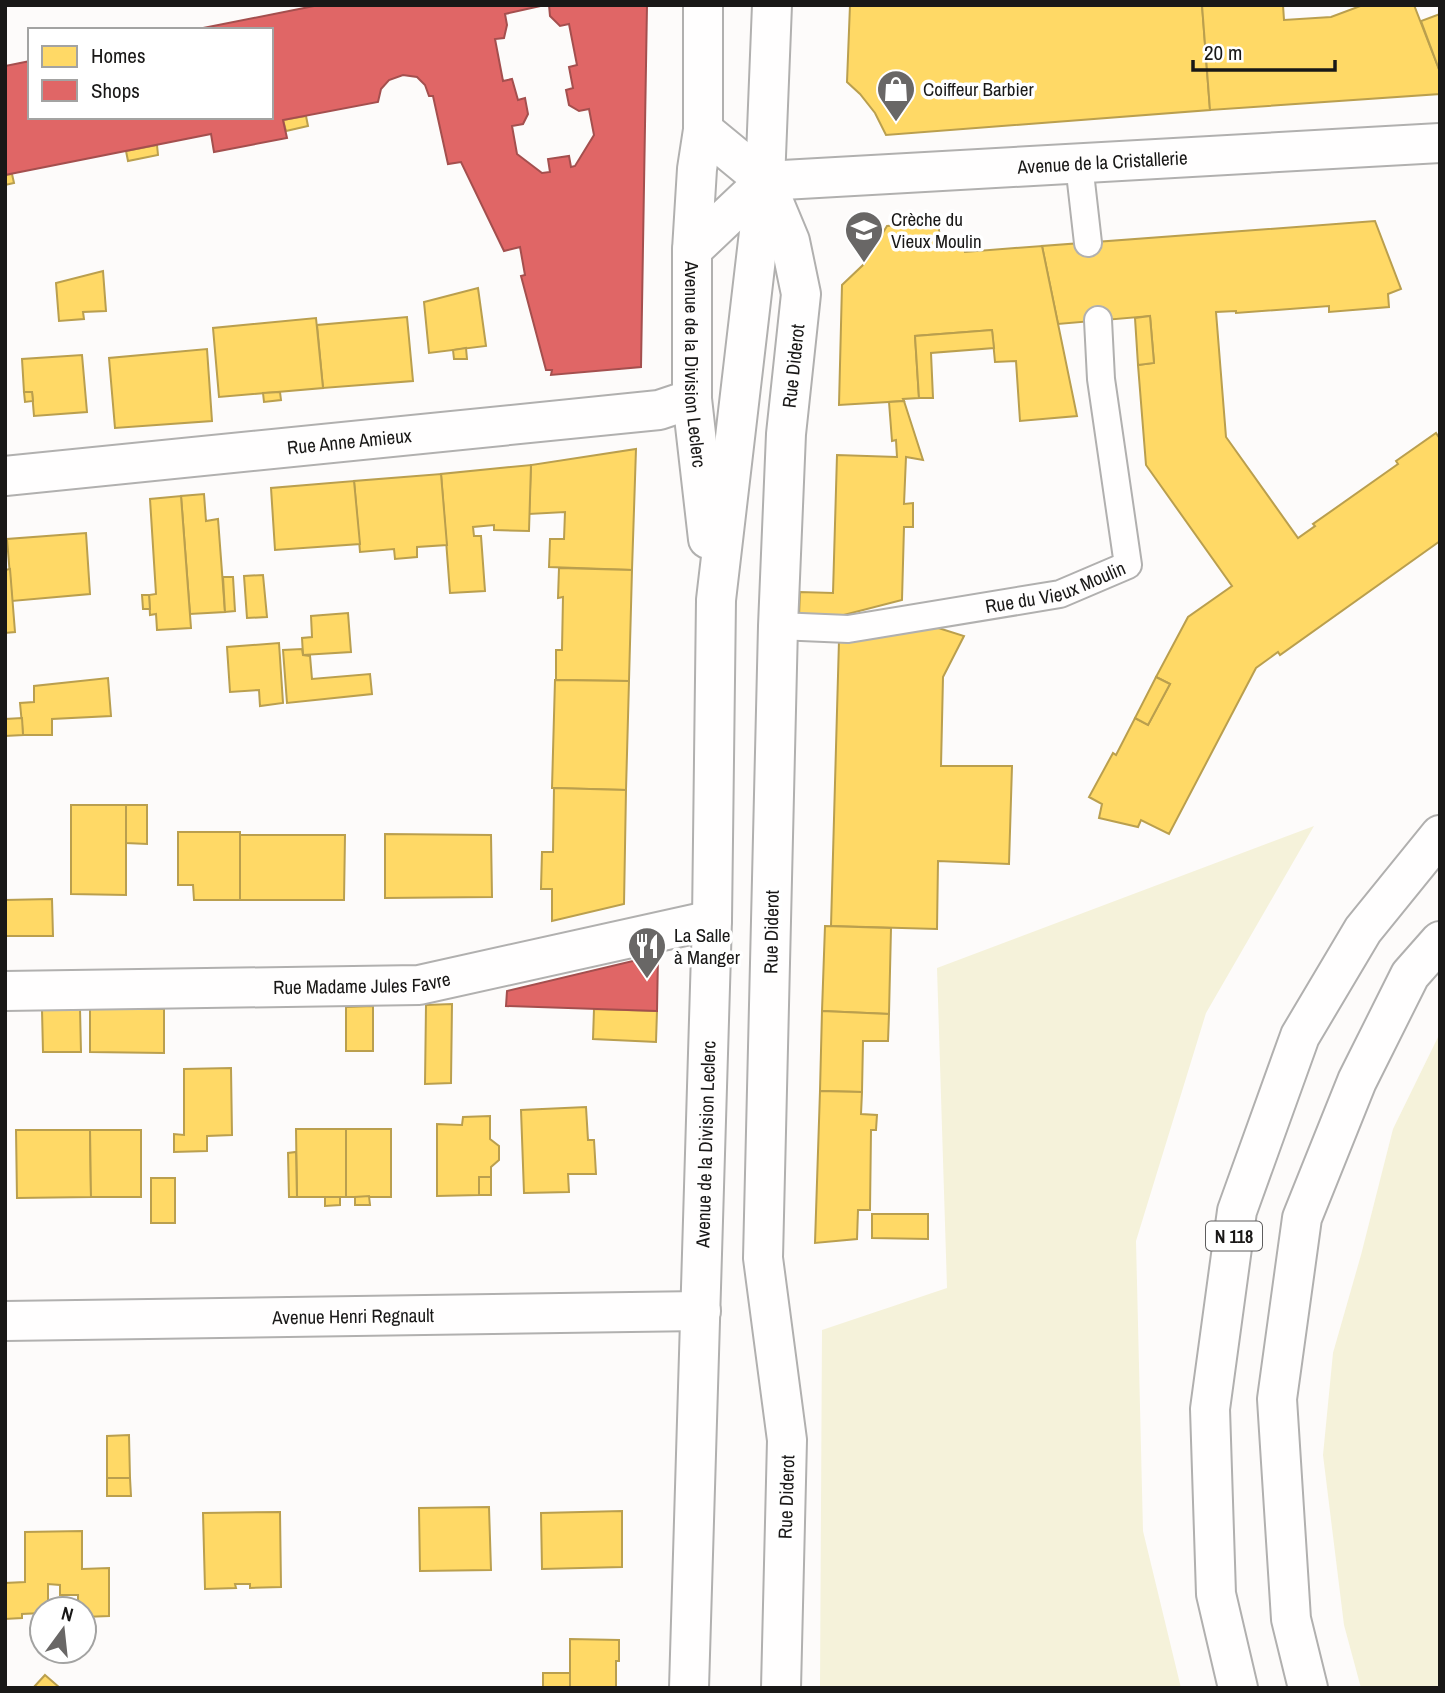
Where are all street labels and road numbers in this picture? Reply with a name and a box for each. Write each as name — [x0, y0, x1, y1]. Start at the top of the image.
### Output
street label: Avenue de la Cristallerie — [1016, 144, 1188, 180]
street label: Avenue de la Division Leclerc — [679, 260, 713, 469]
street label: Rue Diderot — [776, 322, 810, 409]
street label: Rue Anne Amieux — [286, 422, 413, 460]
street label: Rue du Vieux Moulin — [983, 555, 1129, 619]
street label: Rue Diderot — [757, 889, 785, 974]
street label: Rue Madame Jules Favre — [273, 965, 453, 1000]
street label: Avenue de la Division Leclerc — [689, 1040, 721, 1249]
road number: N 118 — [1206, 1222, 1262, 1251]
street label: Avenue Henri Regnault — [271, 1302, 435, 1330]
street label: Rue Diderot — [772, 1454, 800, 1539]

